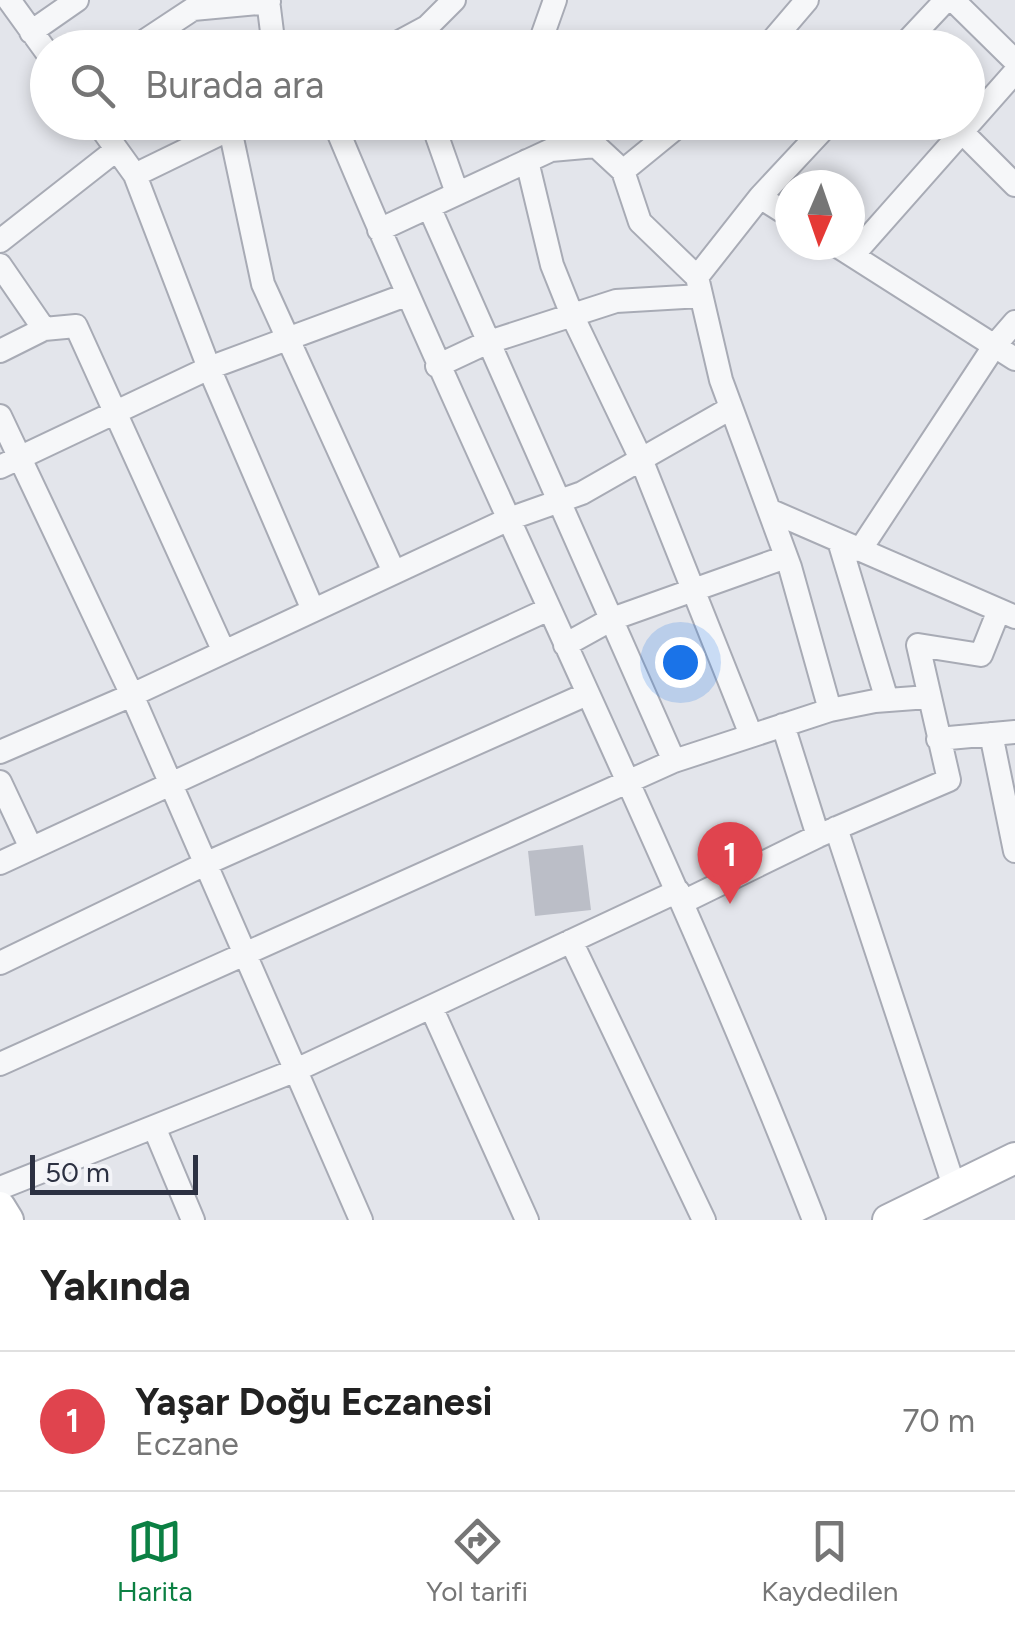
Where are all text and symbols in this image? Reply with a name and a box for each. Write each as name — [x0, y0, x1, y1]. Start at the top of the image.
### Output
search box — [30, 30, 985, 140]
icon: search — [65, 58, 120, 113]
text: Burada ara — [145, 62, 324, 108]
north arrow — [775, 170, 865, 260]
your location — [655, 637, 706, 688]
pin: 1 — [698, 822, 762, 904]
scale bar — [30, 1150, 198, 1194]
text: 50 m — [45, 1155, 110, 1189]
text: Yakında — [40, 1260, 191, 1311]
text: Yaşar Doğu Eczanesi — [135, 1379, 493, 1425]
text: 1 — [66, 1402, 79, 1440]
text: 70 m — [902, 1402, 975, 1440]
text: Eczane — [135, 1425, 239, 1463]
tab: Harita — [117, 1514, 193, 1608]
tab: Yol tarifi — [426, 1514, 528, 1608]
tab: Kaydedilen — [761, 1514, 898, 1608]

